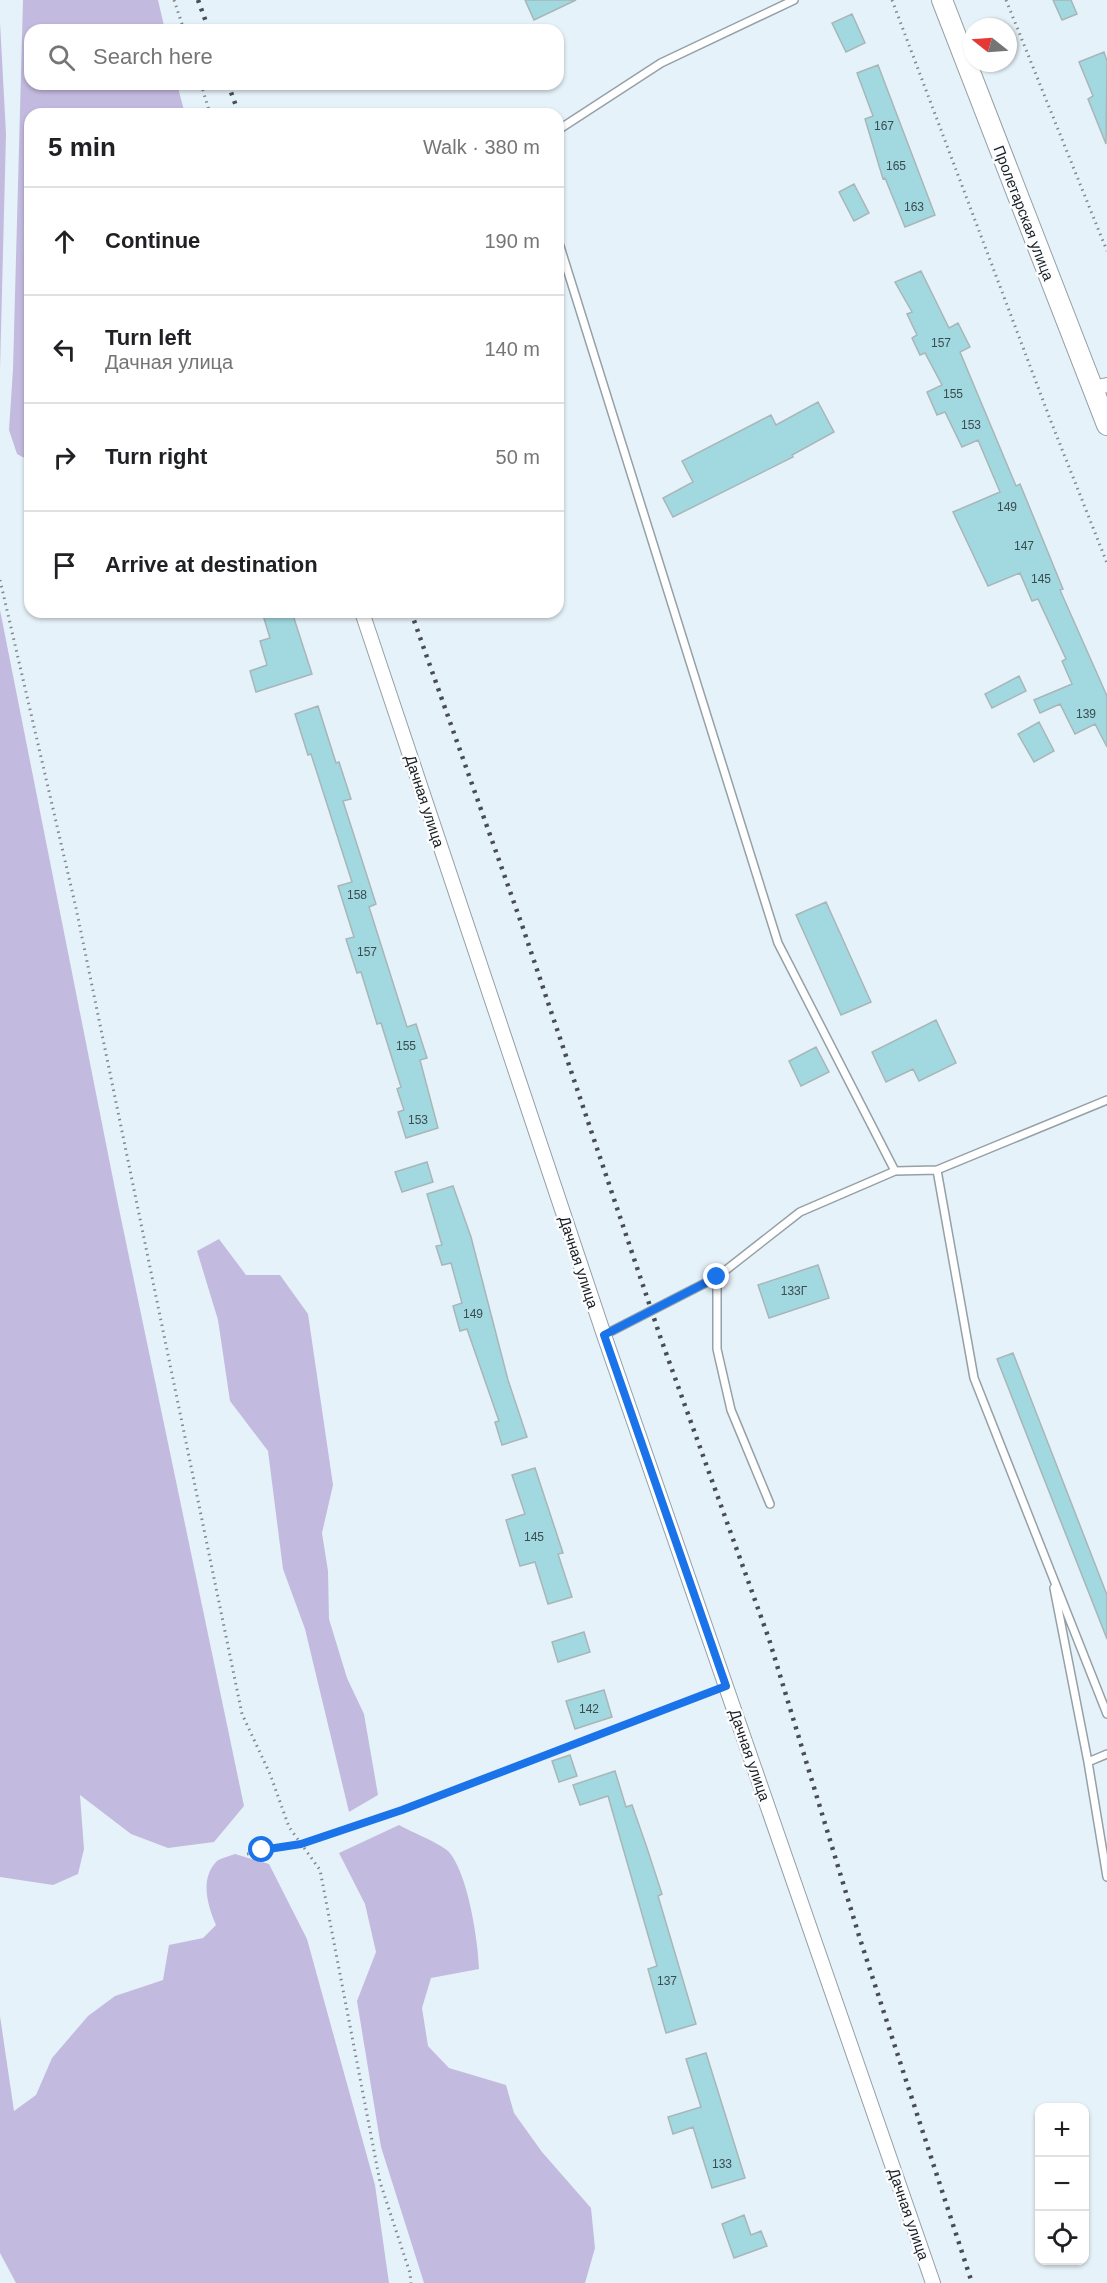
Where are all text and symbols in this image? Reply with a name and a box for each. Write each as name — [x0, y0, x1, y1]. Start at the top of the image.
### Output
north arrow — [963, 18, 1017, 72]
search box — [24, 24, 564, 90]
icon: search — [45, 41, 78, 74]
text: Search here — [93, 44, 213, 69]
house number: 167 — [874, 119, 894, 133]
text: 5 min — [48, 132, 116, 162]
text: Walk · 380 m — [423, 136, 540, 158]
street label: Пролетарская улица — [990, 143, 1058, 284]
house number: 165 — [886, 159, 906, 173]
house number: 163 — [904, 200, 924, 214]
icon: ahead — [48, 225, 81, 258]
text: Continue — [105, 228, 200, 253]
text: 190 m — [484, 230, 540, 252]
text: Turn left — [105, 325, 191, 350]
icon: left — [48, 333, 81, 366]
house number: 157 — [931, 336, 951, 350]
text: 140 m — [484, 338, 540, 360]
text: Дачная улица — [105, 351, 233, 373]
house number: 155 — [943, 387, 963, 401]
house number: 153 — [961, 418, 981, 432]
icon: right — [48, 441, 81, 474]
text: Turn right — [105, 444, 207, 469]
text: 50 m — [496, 446, 540, 468]
house number: 149 — [997, 500, 1017, 514]
house number: 147 — [1014, 539, 1034, 553]
icon: arrive — [48, 549, 81, 582]
text: Arrive at destination — [105, 552, 318, 577]
house number: 145 — [1031, 572, 1051, 586]
house number: 139 — [1076, 707, 1096, 721]
street label: Дачная улица — [402, 753, 448, 850]
house number: 158 — [347, 888, 367, 902]
house number: 157 — [357, 945, 377, 959]
house number: 155 — [396, 1039, 416, 1053]
house number: 153 — [408, 1113, 428, 1127]
street label: Дачная улица — [556, 1214, 602, 1311]
route end — [703, 1263, 729, 1289]
house number: 133Г — [781, 1284, 808, 1298]
house number: 149 — [463, 1307, 483, 1321]
house number: 145 — [524, 1530, 544, 1544]
house number: 142 — [579, 1702, 599, 1716]
street label: Дачная улица — [726, 1707, 774, 1804]
route start — [248, 1836, 274, 1862]
house number: 137 — [657, 1974, 677, 1988]
map controls — [1035, 2103, 1089, 2265]
button: + — [1035, 2103, 1089, 2157]
house number: 133 — [712, 2157, 732, 2171]
button: − — [1035, 2157, 1089, 2211]
street label: Дачная улица — [885, 2166, 933, 2263]
button: locate — [1035, 2211, 1089, 2265]

